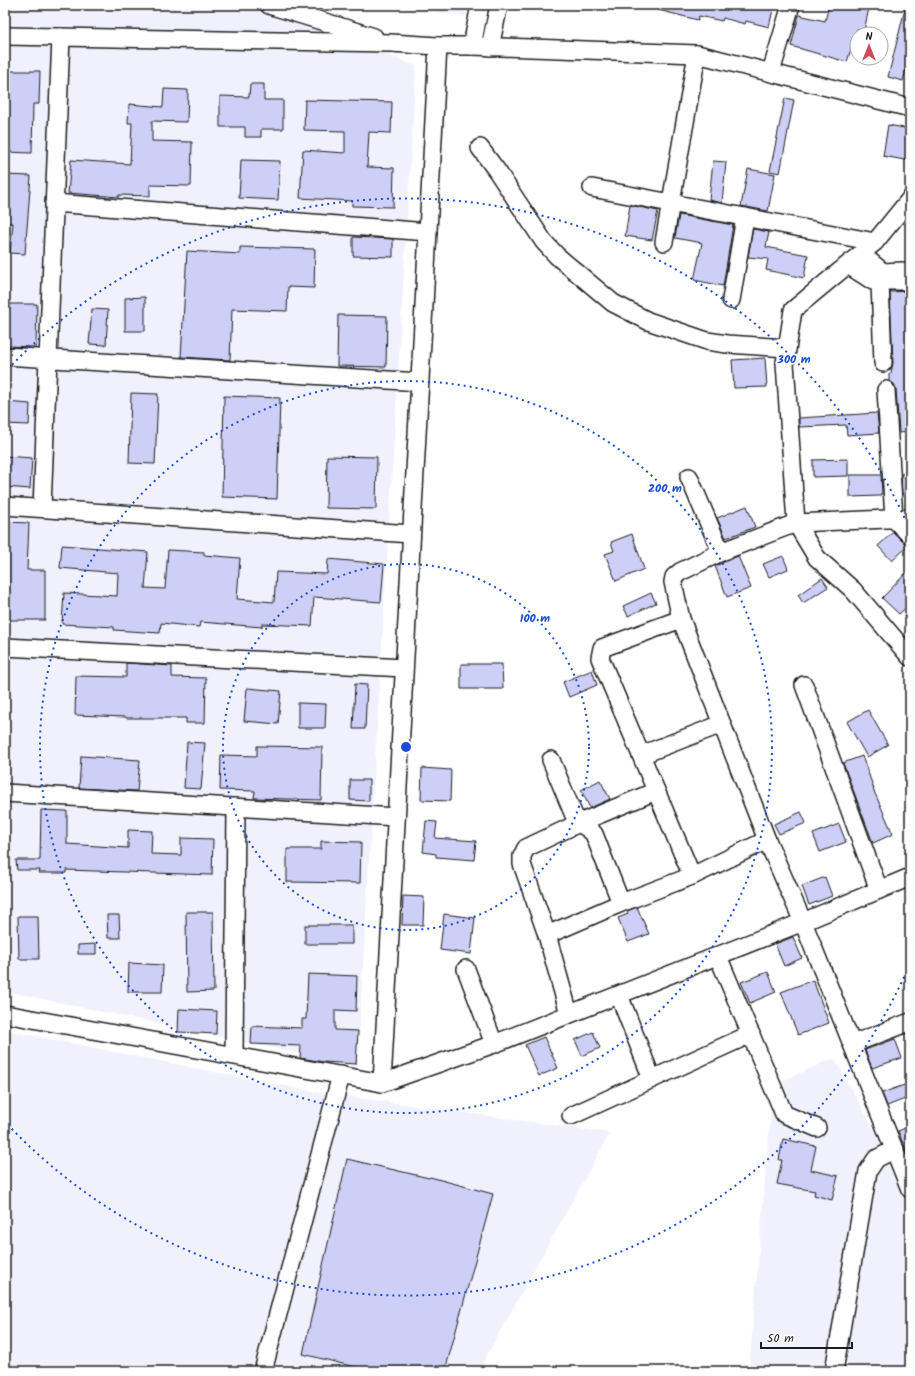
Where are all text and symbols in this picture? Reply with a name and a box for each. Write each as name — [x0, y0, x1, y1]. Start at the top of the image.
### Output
north arrow — [849, 26, 889, 66]
text: N — [866, 28, 873, 46]
text: 300 m — [776, 350, 811, 369]
text: 200 m — [648, 479, 682, 498]
text: 100 m — [520, 609, 550, 628]
centre of rings — [399, 740, 413, 754]
scale bar — [761, 1324, 852, 1350]
text: 50 m — [767, 1329, 794, 1348]

